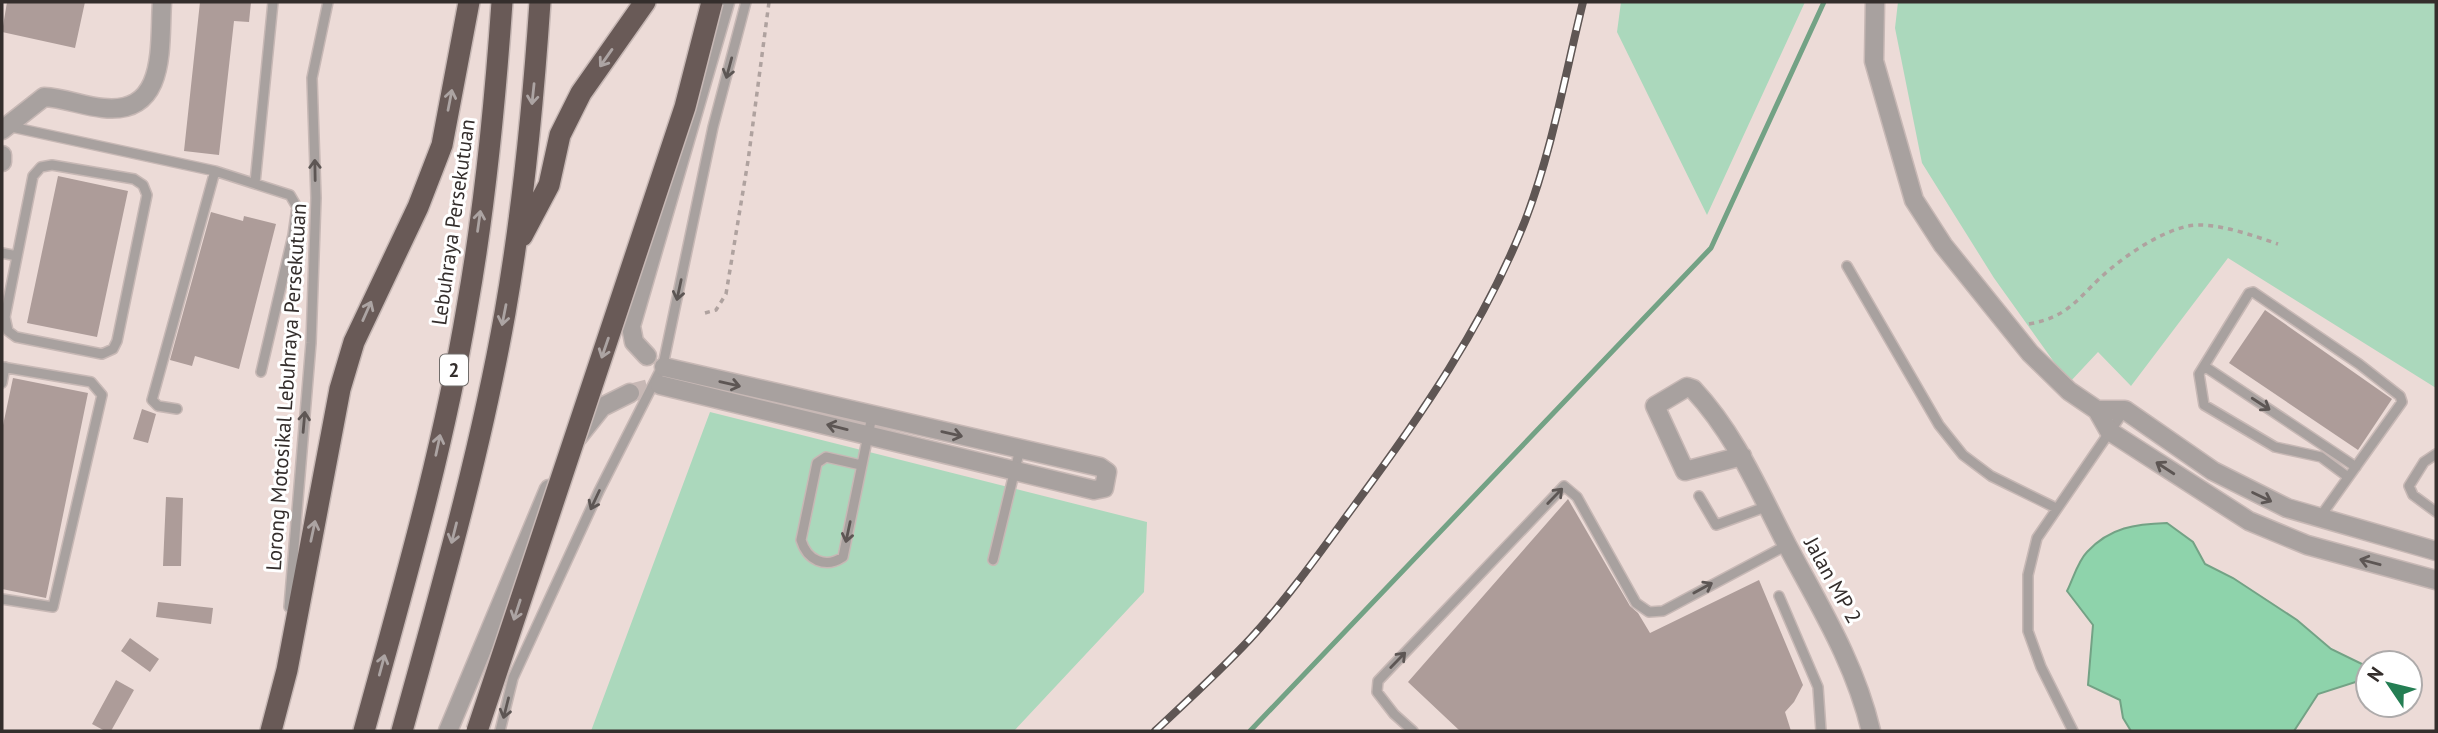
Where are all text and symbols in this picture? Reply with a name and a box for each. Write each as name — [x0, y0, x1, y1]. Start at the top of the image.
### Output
one-way arrow — [599, 47, 613, 67]
one-way arrow — [722, 56, 735, 79]
one-way arrow — [526, 82, 539, 105]
one-way arrow — [444, 89, 458, 112]
street label: Lebuhraya Persekutuan — [425, 117, 481, 327]
one-way arrow — [308, 159, 322, 182]
street label: Lorong Motosikal Lebuhraya Persekutuan — [260, 202, 312, 572]
one-way arrow — [473, 211, 486, 233]
one-way arrow — [671, 278, 685, 301]
one-way arrow — [361, 301, 374, 322]
one-way arrow — [497, 303, 510, 326]
one-way arrow — [598, 336, 610, 358]
road number: 2 — [440, 354, 468, 386]
one-way arrow — [718, 378, 741, 392]
one-way arrow — [2251, 396, 2270, 411]
one-way arrow — [298, 411, 311, 434]
one-way arrow — [826, 420, 849, 433]
one-way arrow — [940, 428, 963, 441]
one-way arrow — [431, 434, 445, 457]
one-way arrow — [2156, 461, 2175, 475]
one-way arrow — [588, 488, 601, 510]
one-way arrow — [1546, 488, 1563, 505]
one-way arrow — [2251, 490, 2272, 504]
one-way arrow — [307, 520, 321, 543]
one-way arrow — [840, 520, 854, 543]
one-way arrow — [447, 521, 460, 544]
street label: Jalan MP 2 — [1798, 531, 1868, 628]
one-way arrow — [2360, 555, 2382, 568]
one-way arrow — [1692, 581, 1712, 595]
one-way arrow — [509, 598, 522, 620]
north arrow — [2354, 649, 2424, 719]
one-way arrow — [1389, 652, 1406, 669]
one-way arrow — [376, 655, 389, 677]
text: N — [2362, 662, 2388, 686]
one-way arrow — [499, 696, 512, 719]

